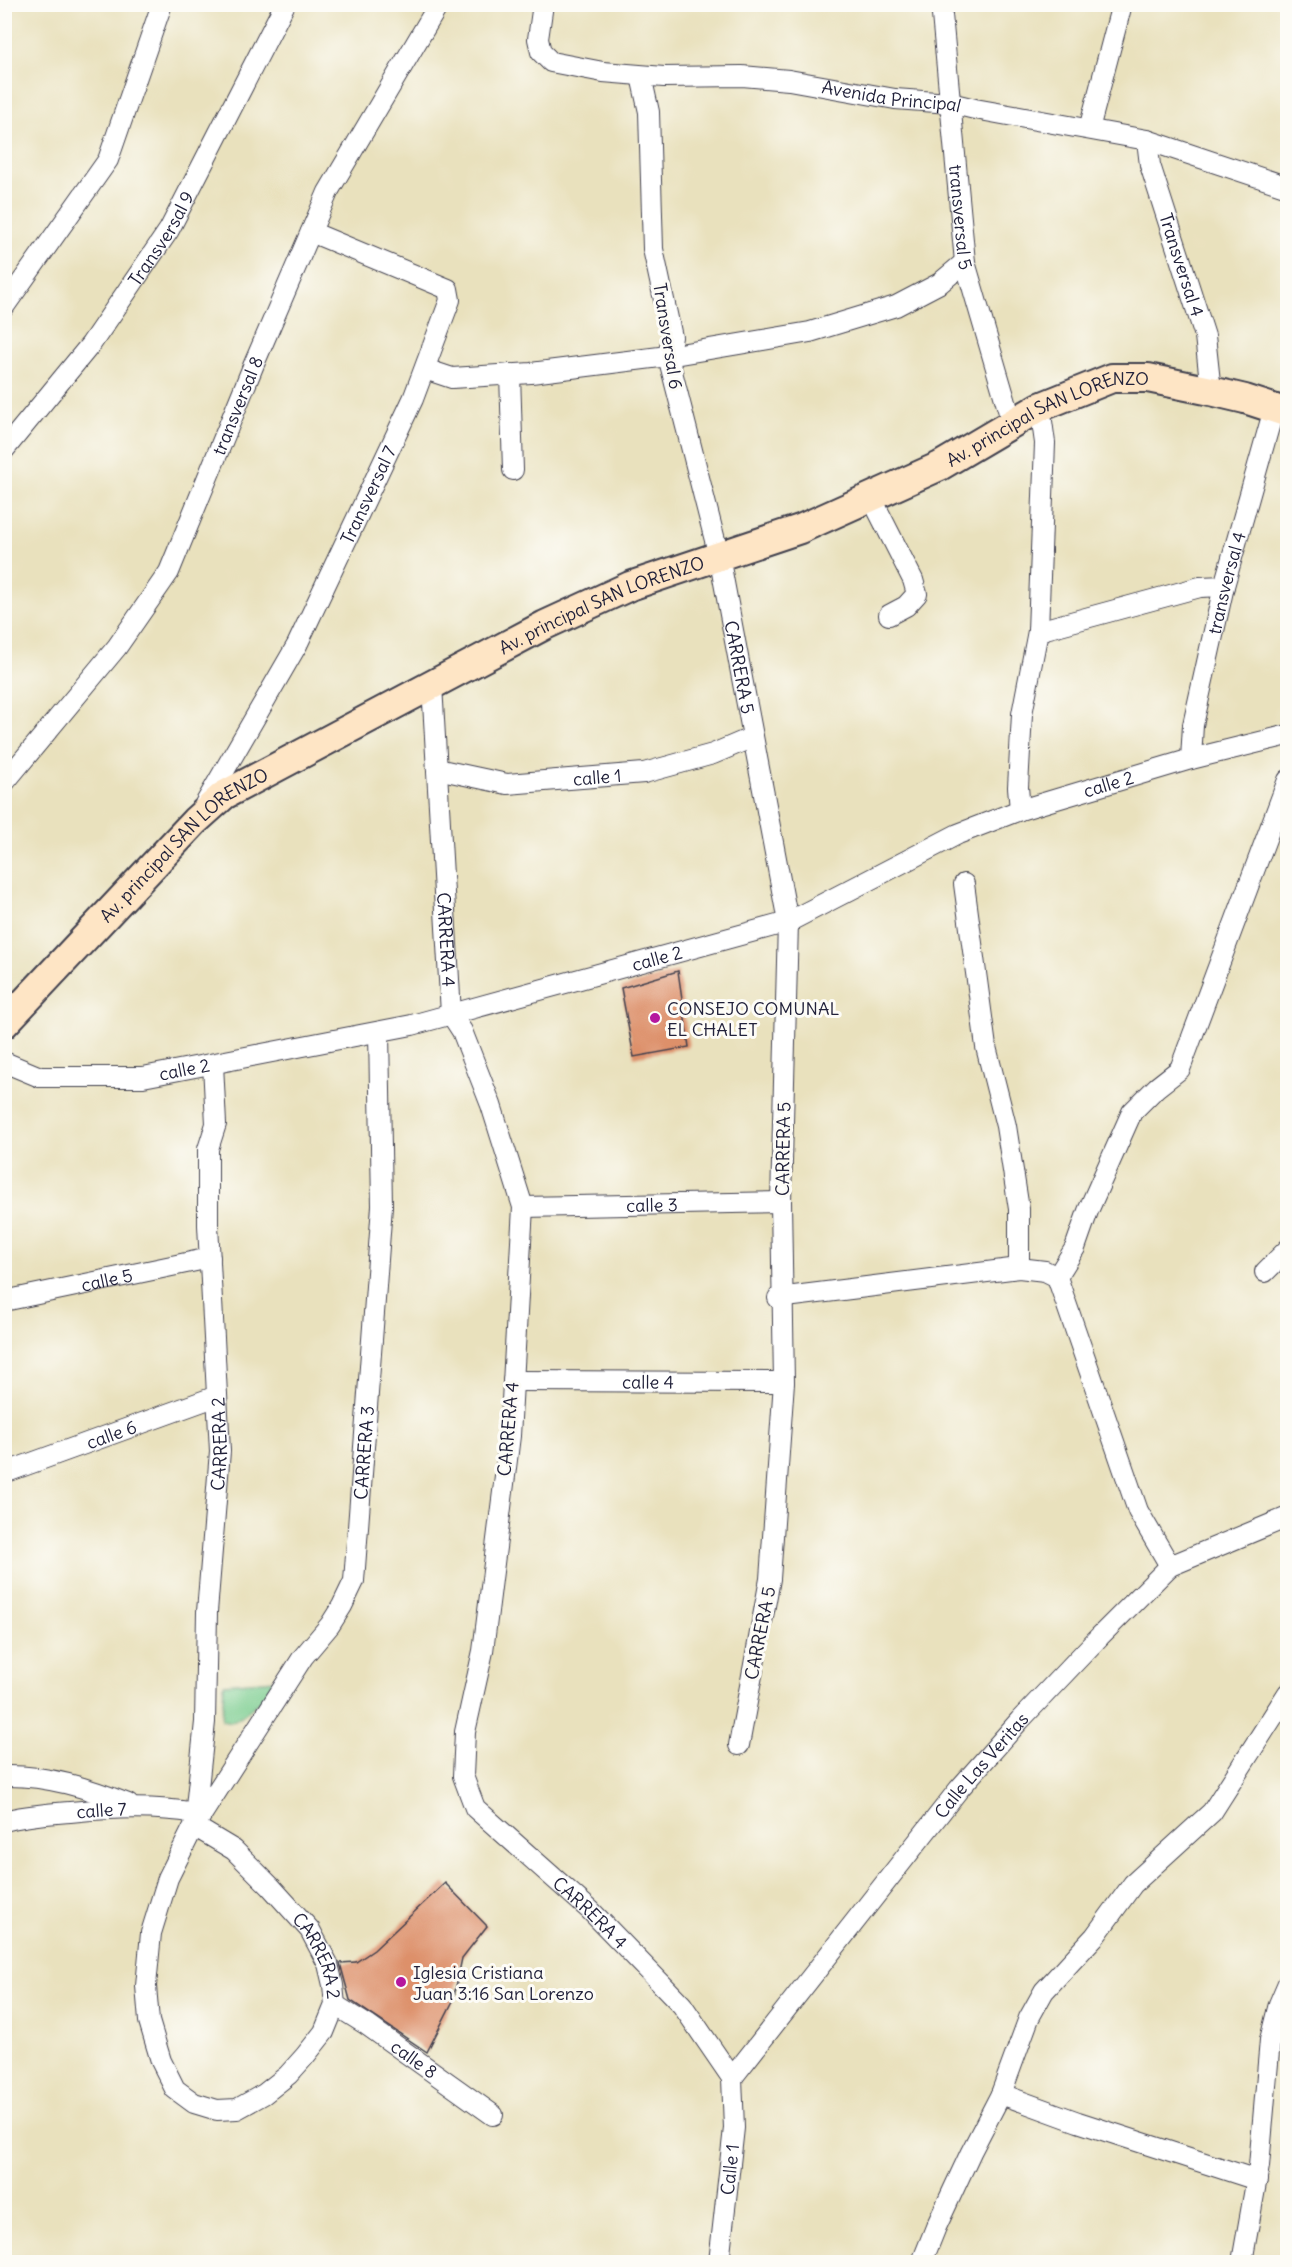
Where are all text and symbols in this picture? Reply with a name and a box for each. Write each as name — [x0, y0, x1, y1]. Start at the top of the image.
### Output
street label: Avenida Principal — [820, 75, 963, 117]
street label: transversal 5 — [945, 164, 978, 272]
street label: Transversal 9 — [123, 187, 199, 290]
street label: Transversal 4 — [1155, 210, 1209, 319]
street label: Transversal 6 — [648, 281, 688, 391]
street label: transversal 8 — [207, 352, 268, 458]
street label: Av. principal SAN LORENZO — [942, 367, 1149, 471]
street label: Transversal 7 — [335, 442, 401, 547]
street label: transversal 4 — [1202, 529, 1250, 636]
street label: Av. principal SAN LORENZO — [495, 550, 707, 659]
street label: CARRERA 5 — [720, 619, 760, 716]
street label: Av. principal SAN LORENZO — [94, 762, 272, 927]
street label: calle 1 — [572, 763, 622, 790]
street label: calle 2 — [1081, 765, 1136, 802]
street label: CARRERA 4 — [432, 892, 461, 987]
street label: calle 2 — [629, 940, 685, 976]
place label: CONSEJO COMUNAL EL CHALET — [667, 997, 839, 1041]
marker: CONSEJO COMUNAL EL CHALET — [648, 1011, 662, 1025]
street label: calle 2 — [157, 1053, 212, 1085]
street label: CARRERA 5 — [771, 1102, 795, 1196]
street label: calle 3 — [626, 1193, 678, 1216]
street label: calle 5 — [79, 1263, 134, 1296]
street label: calle 4 — [622, 1370, 674, 1393]
street label: CARRERA 4 — [492, 1381, 524, 1477]
street label: CARRERA 2 — [205, 1396, 232, 1492]
street label: CARRERA 3 — [349, 1405, 379, 1501]
street label: calle 6 — [83, 1415, 139, 1454]
street label: CARRERA 5 — [740, 1584, 780, 1682]
street label: Calle Las Veritas — [929, 1707, 1033, 1823]
street label: calle 7 — [75, 1797, 127, 1823]
street label: CARRERA 4 — [548, 1871, 632, 1953]
street label: CARRERA 2 — [288, 1907, 346, 2000]
place label: Iglesia Cristiana Juan 3:16 San Lorenzo — [413, 1961, 594, 2005]
marker: Iglesia Cristiana Juan 3:16 San Lorenzo — [394, 1975, 408, 1989]
street label: calle 8 — [387, 2034, 442, 2083]
street label: Calle 1 — [715, 2143, 744, 2196]

